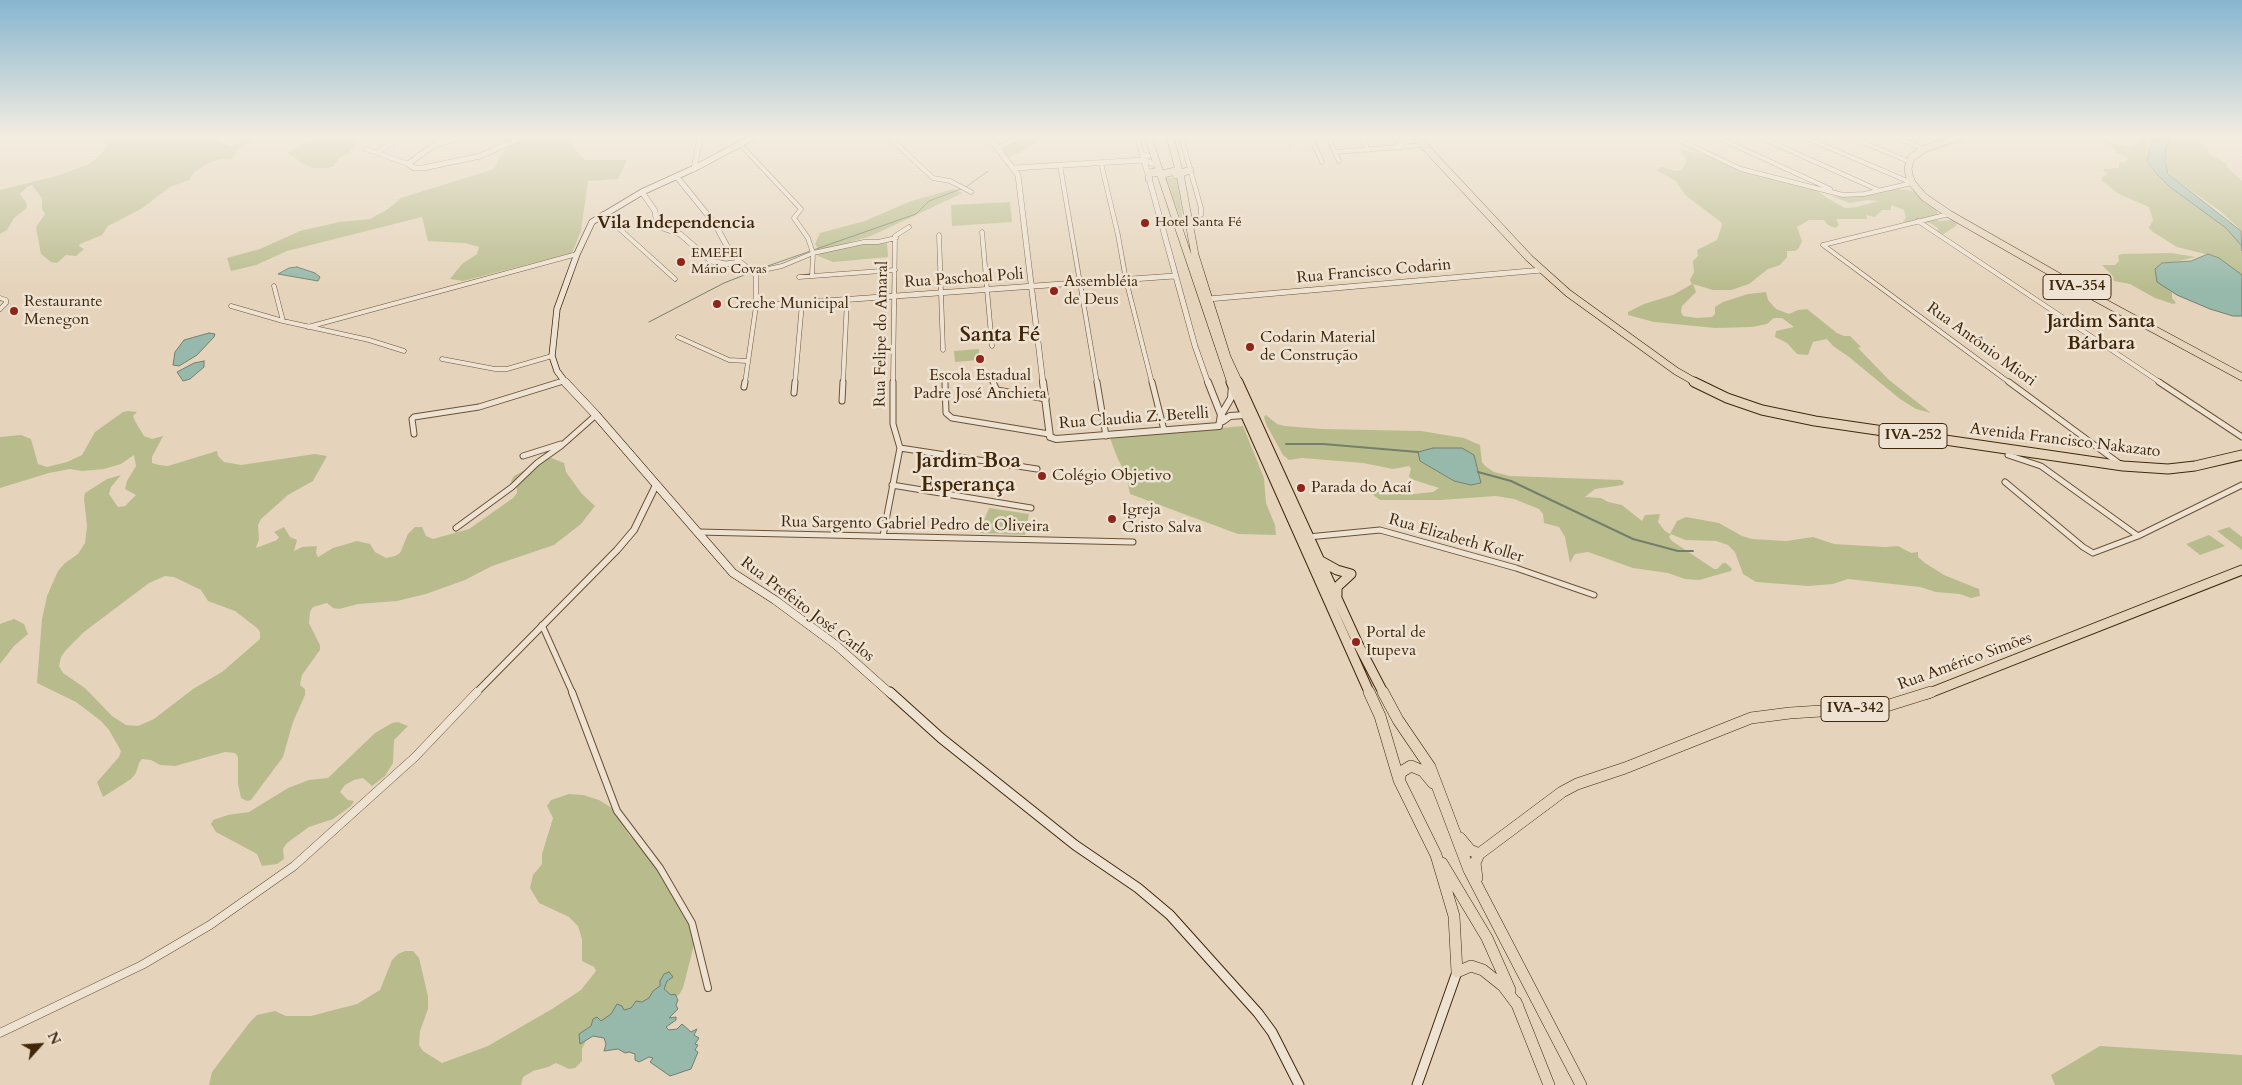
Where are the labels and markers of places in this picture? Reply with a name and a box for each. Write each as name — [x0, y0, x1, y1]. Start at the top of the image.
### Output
place label: Hotel Santa Fé — [1155, 215, 1242, 231]
marker: Hotel Santa Fé — [1139, 217, 1151, 229]
place label: EMEFEI Mário Covas — [691, 246, 767, 278]
marker: EMEFEI Mário Covas — [675, 256, 687, 268]
place label: Assembléia de Deus — [1064, 272, 1138, 310]
marker: Assembléia de Deus — [1048, 285, 1060, 297]
place label: Restaurante Menegon — [24, 292, 103, 330]
place label: Creche Municipal — [727, 294, 849, 314]
marker: Creche Municipal — [711, 298, 723, 310]
marker: Restaurante Menegon — [8, 305, 20, 317]
place label: Codarin Material de Construção — [1260, 328, 1376, 366]
marker: Codarin Material de Construção — [1244, 341, 1256, 353]
marker: Escola Estadual Padre José Anchieta — [974, 353, 986, 365]
place label: Escola Estadual Padre José Anchieta — [913, 366, 1047, 404]
place label: Colégio Objetivo — [1052, 466, 1171, 486]
marker: Colégio Objetivo — [1036, 470, 1048, 482]
place label: Parada do Acaí — [1311, 478, 1411, 498]
marker: Parada do Acaí — [1295, 482, 1307, 494]
place label: Igreja Cristo Salva — [1122, 500, 1202, 538]
marker: Igreja Cristo Salva — [1106, 513, 1118, 525]
place label: Portal de Itupeva — [1366, 623, 1426, 661]
marker: Portal de Itupeva — [1350, 636, 1362, 648]

